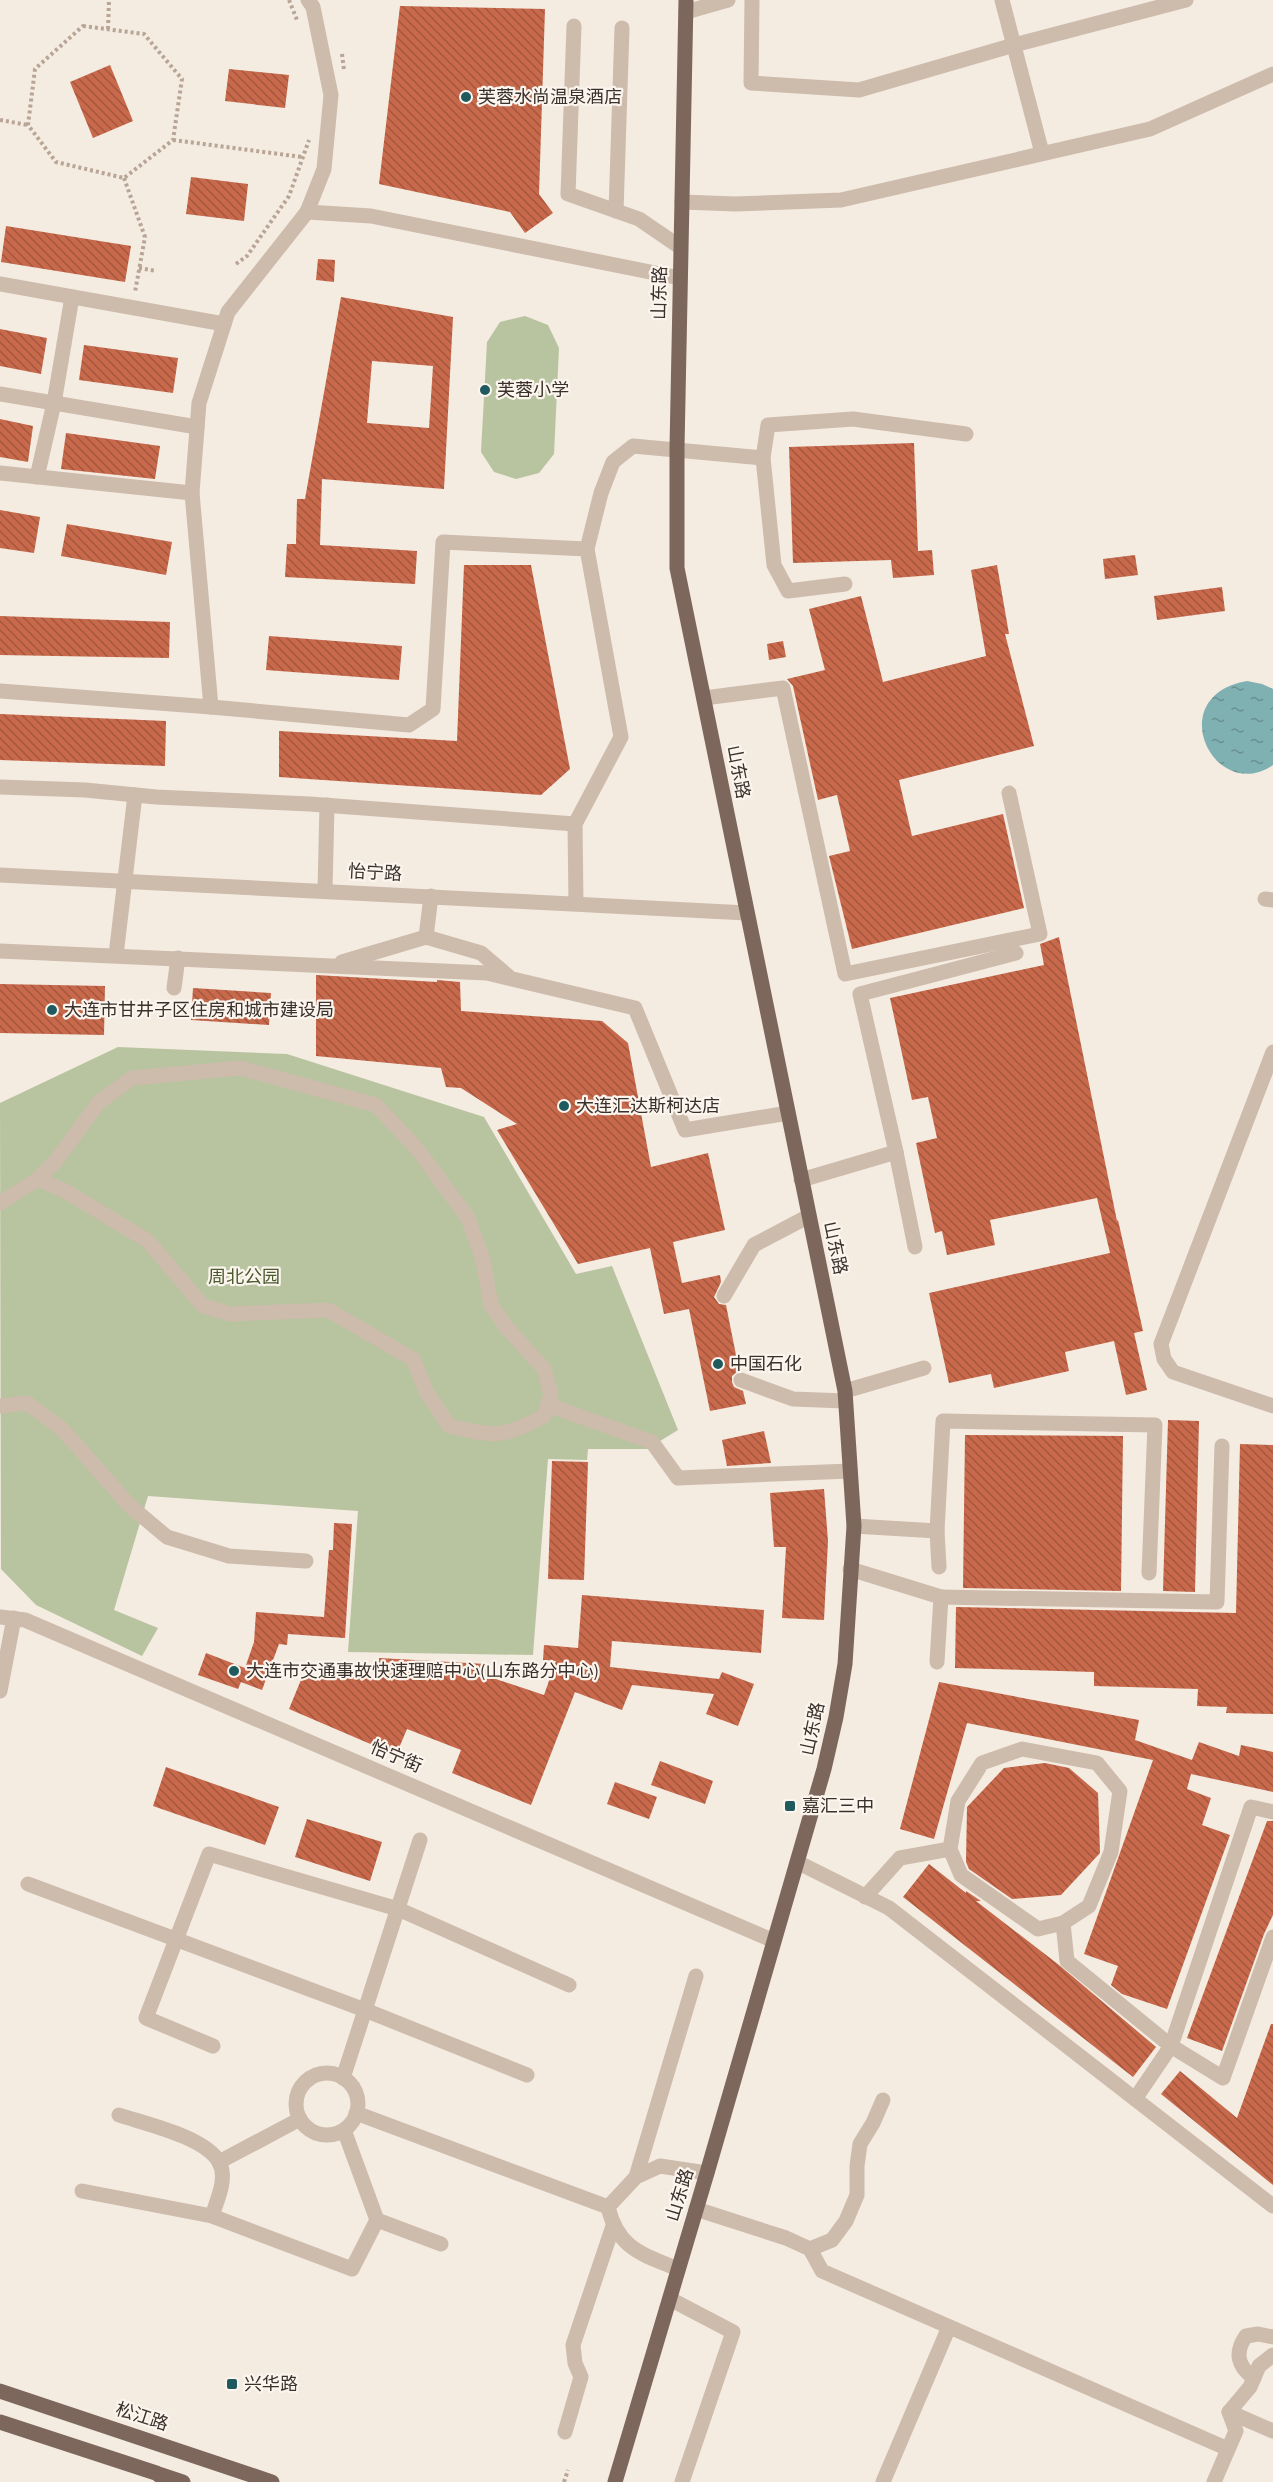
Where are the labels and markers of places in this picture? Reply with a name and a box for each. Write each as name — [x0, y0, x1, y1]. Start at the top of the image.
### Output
place label: 芙蓉水尚温泉酒店 — [478, 85, 622, 110]
marker: 芙蓉水尚温泉酒店 — [459, 90, 473, 104]
place label: 芙蓉小学 — [497, 378, 569, 403]
marker: 芙蓉小学 — [478, 383, 492, 397]
place label: 大连市甘井子区住房和城市建设局 — [64, 998, 334, 1023]
marker: 大连市甘井子区住房和城市建设局 — [45, 1003, 59, 1017]
place label: 大连汇达斯柯达店 — [576, 1094, 720, 1119]
marker: 大连汇达斯柯达店 — [557, 1099, 571, 1113]
place label: 中国石化 — [730, 1352, 802, 1377]
marker: 中国石化 — [711, 1357, 725, 1371]
place label: 大连市交通事故快速理赔中心(山东路分中心) — [246, 1659, 599, 1684]
marker: 大连市交通事故快速理赔中心(山东路分中心) — [227, 1664, 241, 1678]
place label: 嘉汇三中 — [802, 1794, 874, 1819]
marker: 嘉汇三中 — [783, 1799, 797, 1813]
place label: 兴华路 — [244, 2372, 298, 2397]
marker: 兴华路 — [225, 2377, 239, 2391]

